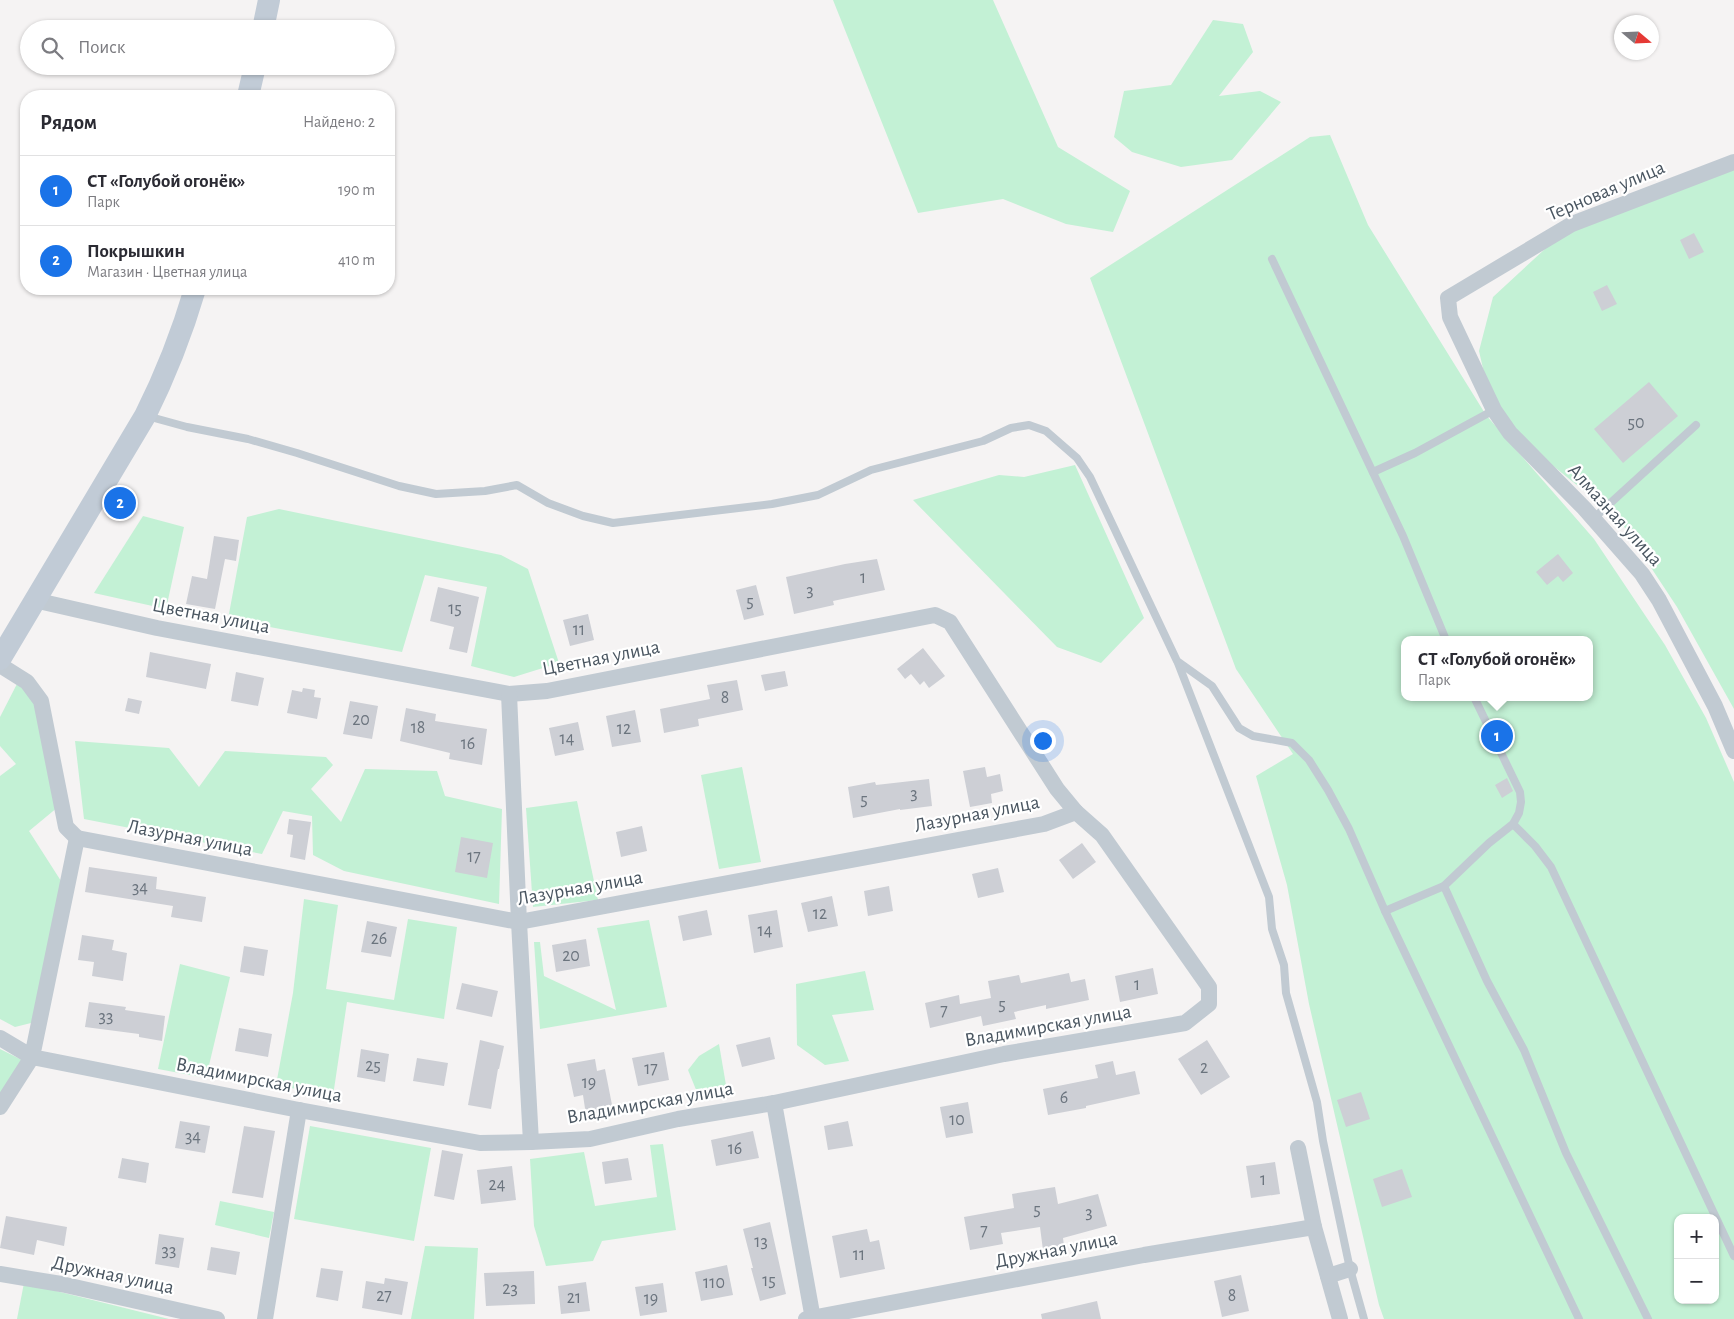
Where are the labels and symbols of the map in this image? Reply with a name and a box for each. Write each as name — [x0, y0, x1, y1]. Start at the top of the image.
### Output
north arrow — [1614, 15, 1659, 60]
street label: Терновая улица — [1544, 157, 1668, 225]
house number: 50 — [1627, 414, 1645, 432]
street label: Алмазная улица — [1564, 460, 1666, 570]
pin: 2 — [104, 484, 136, 522]
house number: 1 — [860, 569, 866, 587]
house number: 3 — [806, 582, 814, 600]
house number: 5 — [746, 593, 754, 611]
street label: Цветная улица — [151, 595, 271, 637]
house number: 15 — [448, 600, 462, 618]
house number: 11 — [573, 621, 585, 639]
street label: Цветная улица — [541, 637, 661, 679]
house number: 8 — [721, 689, 729, 707]
house number: 20 — [352, 711, 370, 729]
pin: 1 — [1481, 717, 1513, 755]
house number: 18 — [411, 719, 425, 737]
house number: 12 — [617, 720, 631, 738]
your location — [1030, 728, 1056, 754]
house number: 14 — [560, 730, 575, 748]
house number: 16 — [461, 735, 475, 753]
house number: 3 — [910, 785, 918, 803]
house number: 5 — [860, 791, 868, 809]
street label: Лазурная улица — [913, 792, 1041, 836]
street label: Лазурная улица — [126, 816, 254, 860]
house number: 17 — [467, 848, 481, 866]
street label: Лазурная улица — [516, 867, 644, 909]
house number: 34 — [132, 879, 148, 897]
house number: 12 — [813, 905, 827, 923]
house number: 14 — [758, 922, 773, 940]
house number: 26 — [371, 930, 387, 948]
house number: 20 — [562, 947, 580, 965]
house number: 1 — [1134, 976, 1140, 994]
house number: 5 — [998, 996, 1006, 1014]
street label: Владимирская улица — [963, 1001, 1133, 1051]
house number: 7 — [940, 1002, 948, 1020]
house number: 33 — [99, 1008, 113, 1026]
street label: Владимирская улица — [174, 1054, 344, 1106]
house number: 25 — [365, 1057, 381, 1075]
house number: 2 — [1200, 1059, 1208, 1077]
house number: 17 — [644, 1060, 658, 1078]
house number: 19 — [582, 1074, 596, 1092]
street label: Владимирская улица — [565, 1078, 735, 1128]
house number: 6 — [1060, 1089, 1068, 1107]
house number: 10 — [949, 1111, 965, 1129]
house number: 34 — [185, 1128, 201, 1146]
house number: 16 — [728, 1140, 742, 1158]
house number: 1 — [1260, 1171, 1266, 1189]
house number: 24 — [489, 1176, 506, 1194]
house number: 5 — [1033, 1201, 1041, 1219]
house number: 3 — [1085, 1204, 1093, 1222]
house number: 7 — [980, 1222, 988, 1240]
street label: Дружная улица — [993, 1228, 1119, 1272]
house number: 13 — [754, 1233, 768, 1251]
house number: 33 — [162, 1242, 176, 1260]
house number: 11 — [853, 1246, 865, 1264]
street label: Дружная улица — [50, 1252, 176, 1298]
house number: 15 — [762, 1272, 776, 1290]
house number: 110 — [703, 1274, 725, 1292]
house number: 23 — [502, 1280, 518, 1298]
house number: 27 — [376, 1287, 392, 1305]
house number: 8 — [1228, 1287, 1236, 1305]
house number: 21 — [567, 1289, 581, 1307]
house number: 19 — [644, 1290, 658, 1308]

